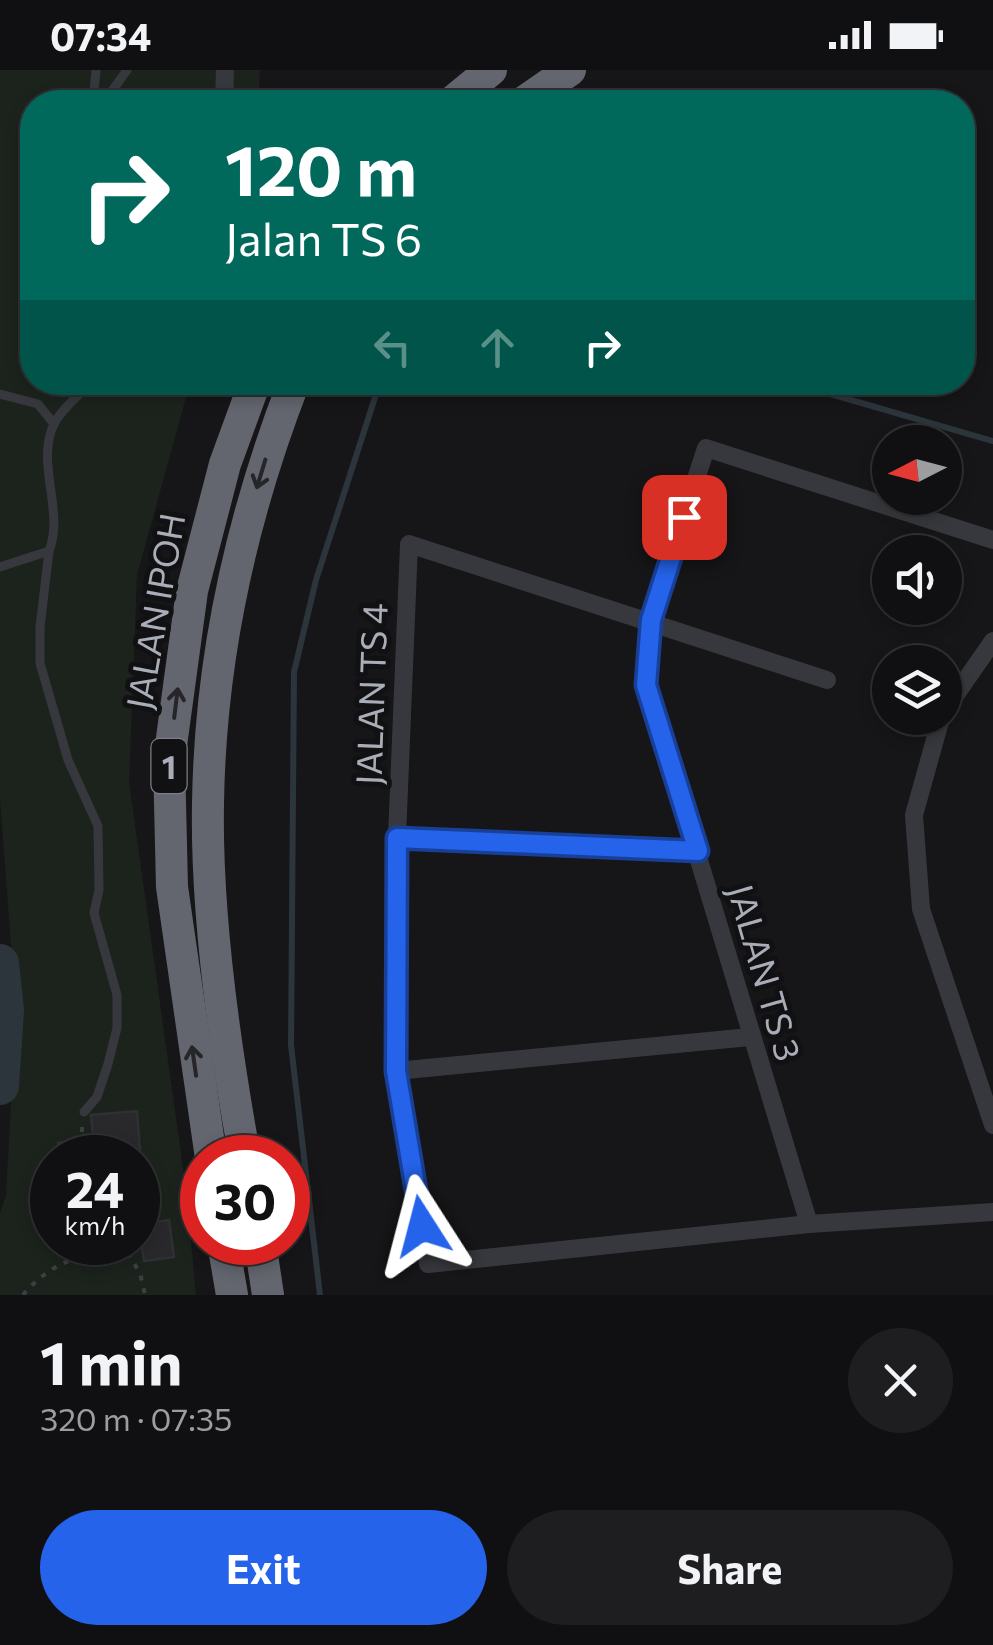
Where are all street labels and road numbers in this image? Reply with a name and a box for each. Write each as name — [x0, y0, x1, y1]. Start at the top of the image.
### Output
street label: JALAN IPOH — [116, 510, 192, 712]
street label: JALAN TS 4 — [345, 602, 395, 786]
road number: 1 — [152, 739, 186, 793]
street label: JALAN TS 3 — [720, 879, 812, 1065]

